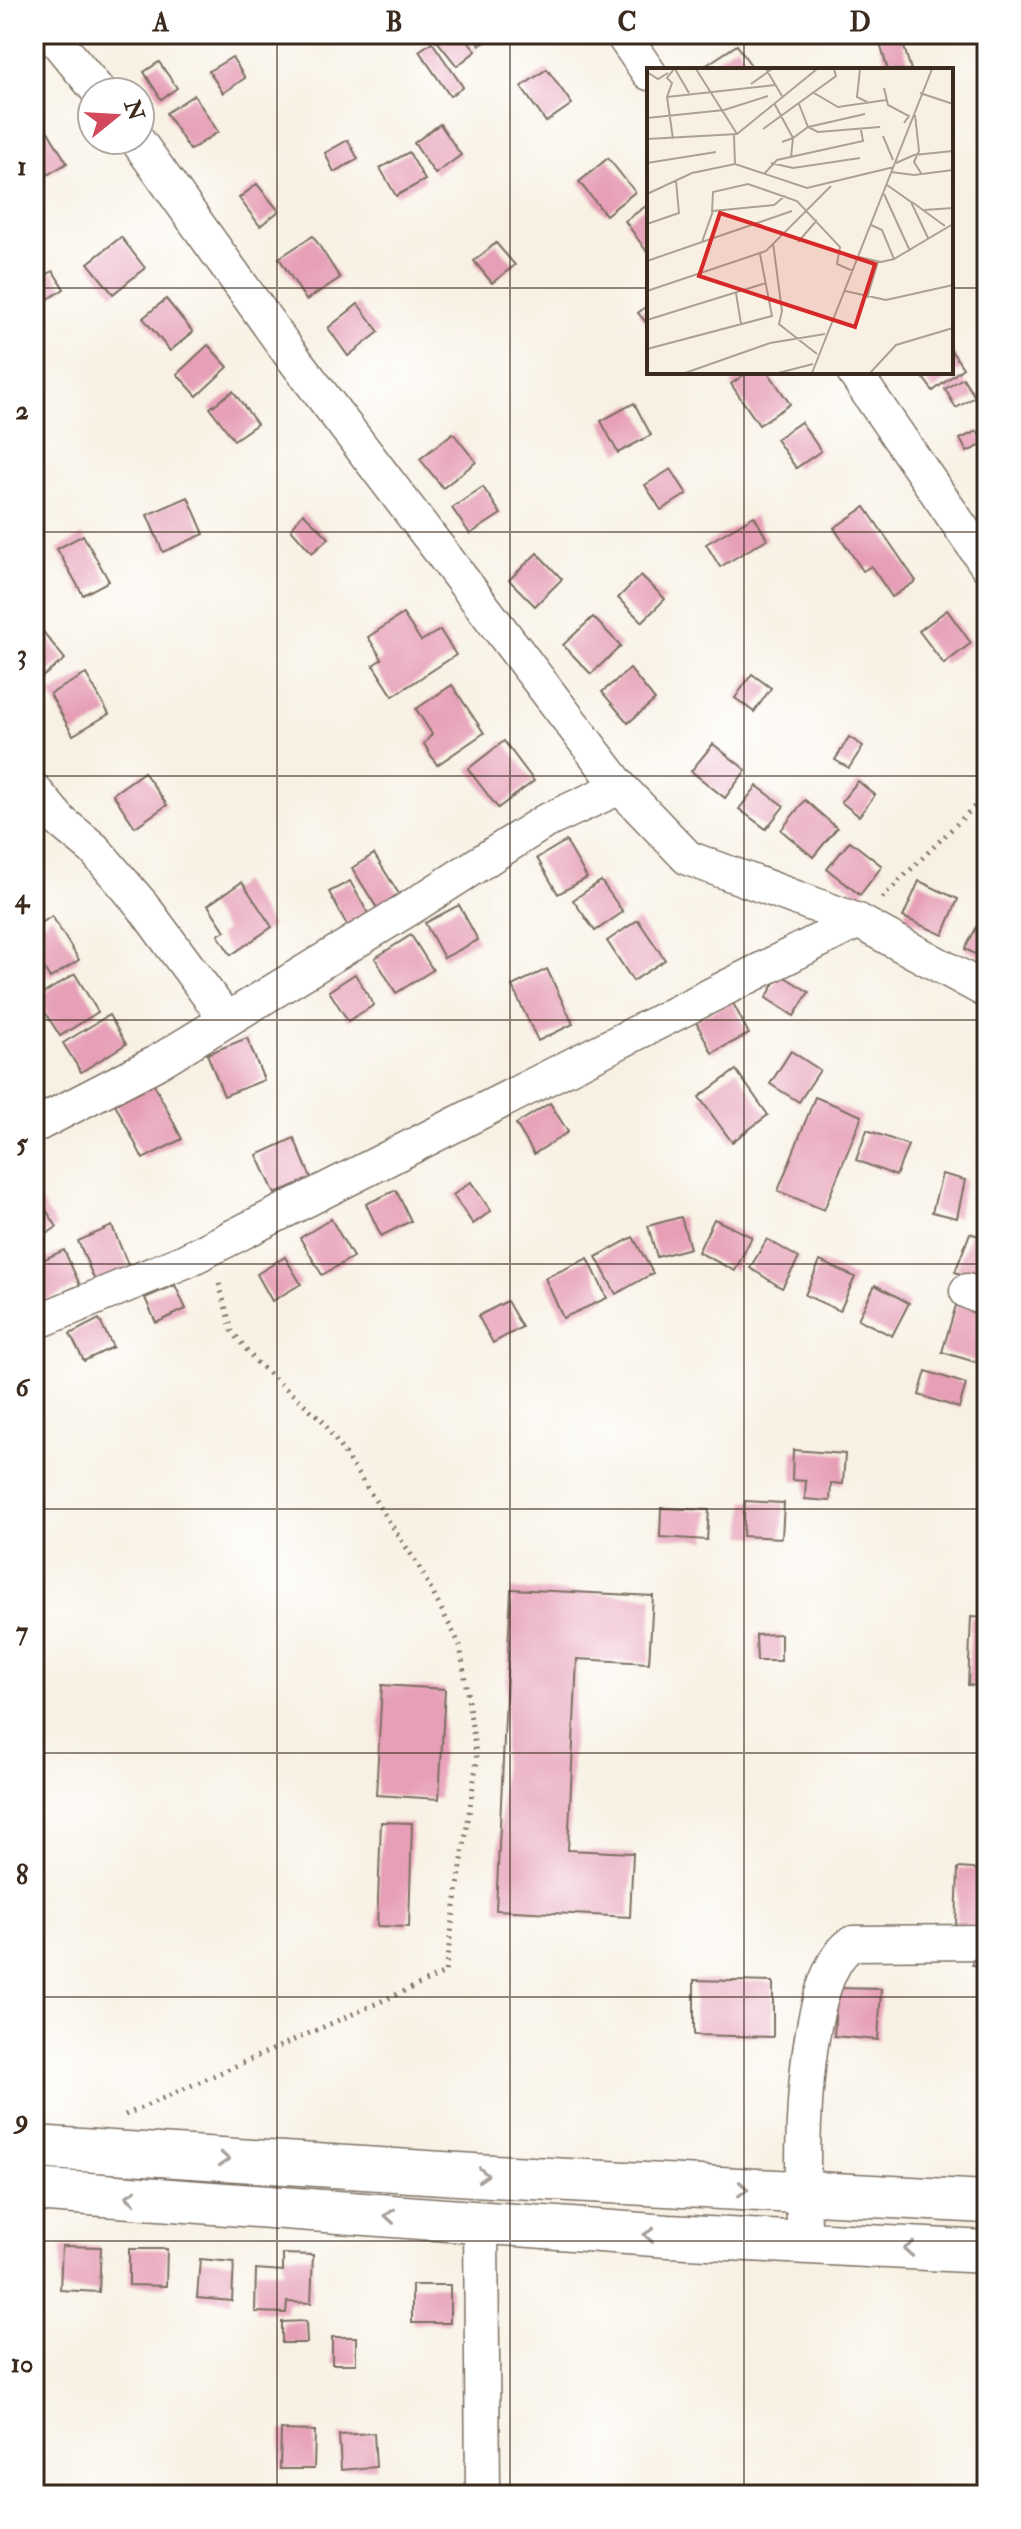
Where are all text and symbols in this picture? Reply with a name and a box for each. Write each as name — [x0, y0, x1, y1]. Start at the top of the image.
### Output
text: A — [152, 7, 170, 39]
text: B — [385, 7, 403, 39]
text: C — [617, 7, 637, 39]
text: D — [849, 7, 871, 39]
inset map — [647, 68, 953, 374]
north arrow — [76, 76, 156, 156]
text: N — [117, 95, 151, 124]
text: 1 — [17, 151, 27, 183]
text: 2 — [15, 395, 29, 427]
text: 3 — [17, 639, 27, 671]
text: 4 — [14, 883, 31, 915]
text: 5 — [16, 1128, 28, 1160]
text: 6 — [15, 1372, 30, 1404]
text: 7 — [16, 1616, 28, 1648]
text: 8 — [16, 1860, 28, 1892]
text: 9 — [12, 2104, 29, 2136]
one-way arrow — [218, 2150, 231, 2167]
one-way arrow — [477, 2167, 490, 2184]
one-way arrow — [737, 2181, 750, 2198]
one-way arrow — [124, 2189, 137, 2206]
one-way arrow — [383, 2208, 396, 2225]
one-way arrow — [643, 2227, 656, 2244]
one-way arrow — [902, 2240, 915, 2257]
text: 10 — [11, 2348, 33, 2380]

